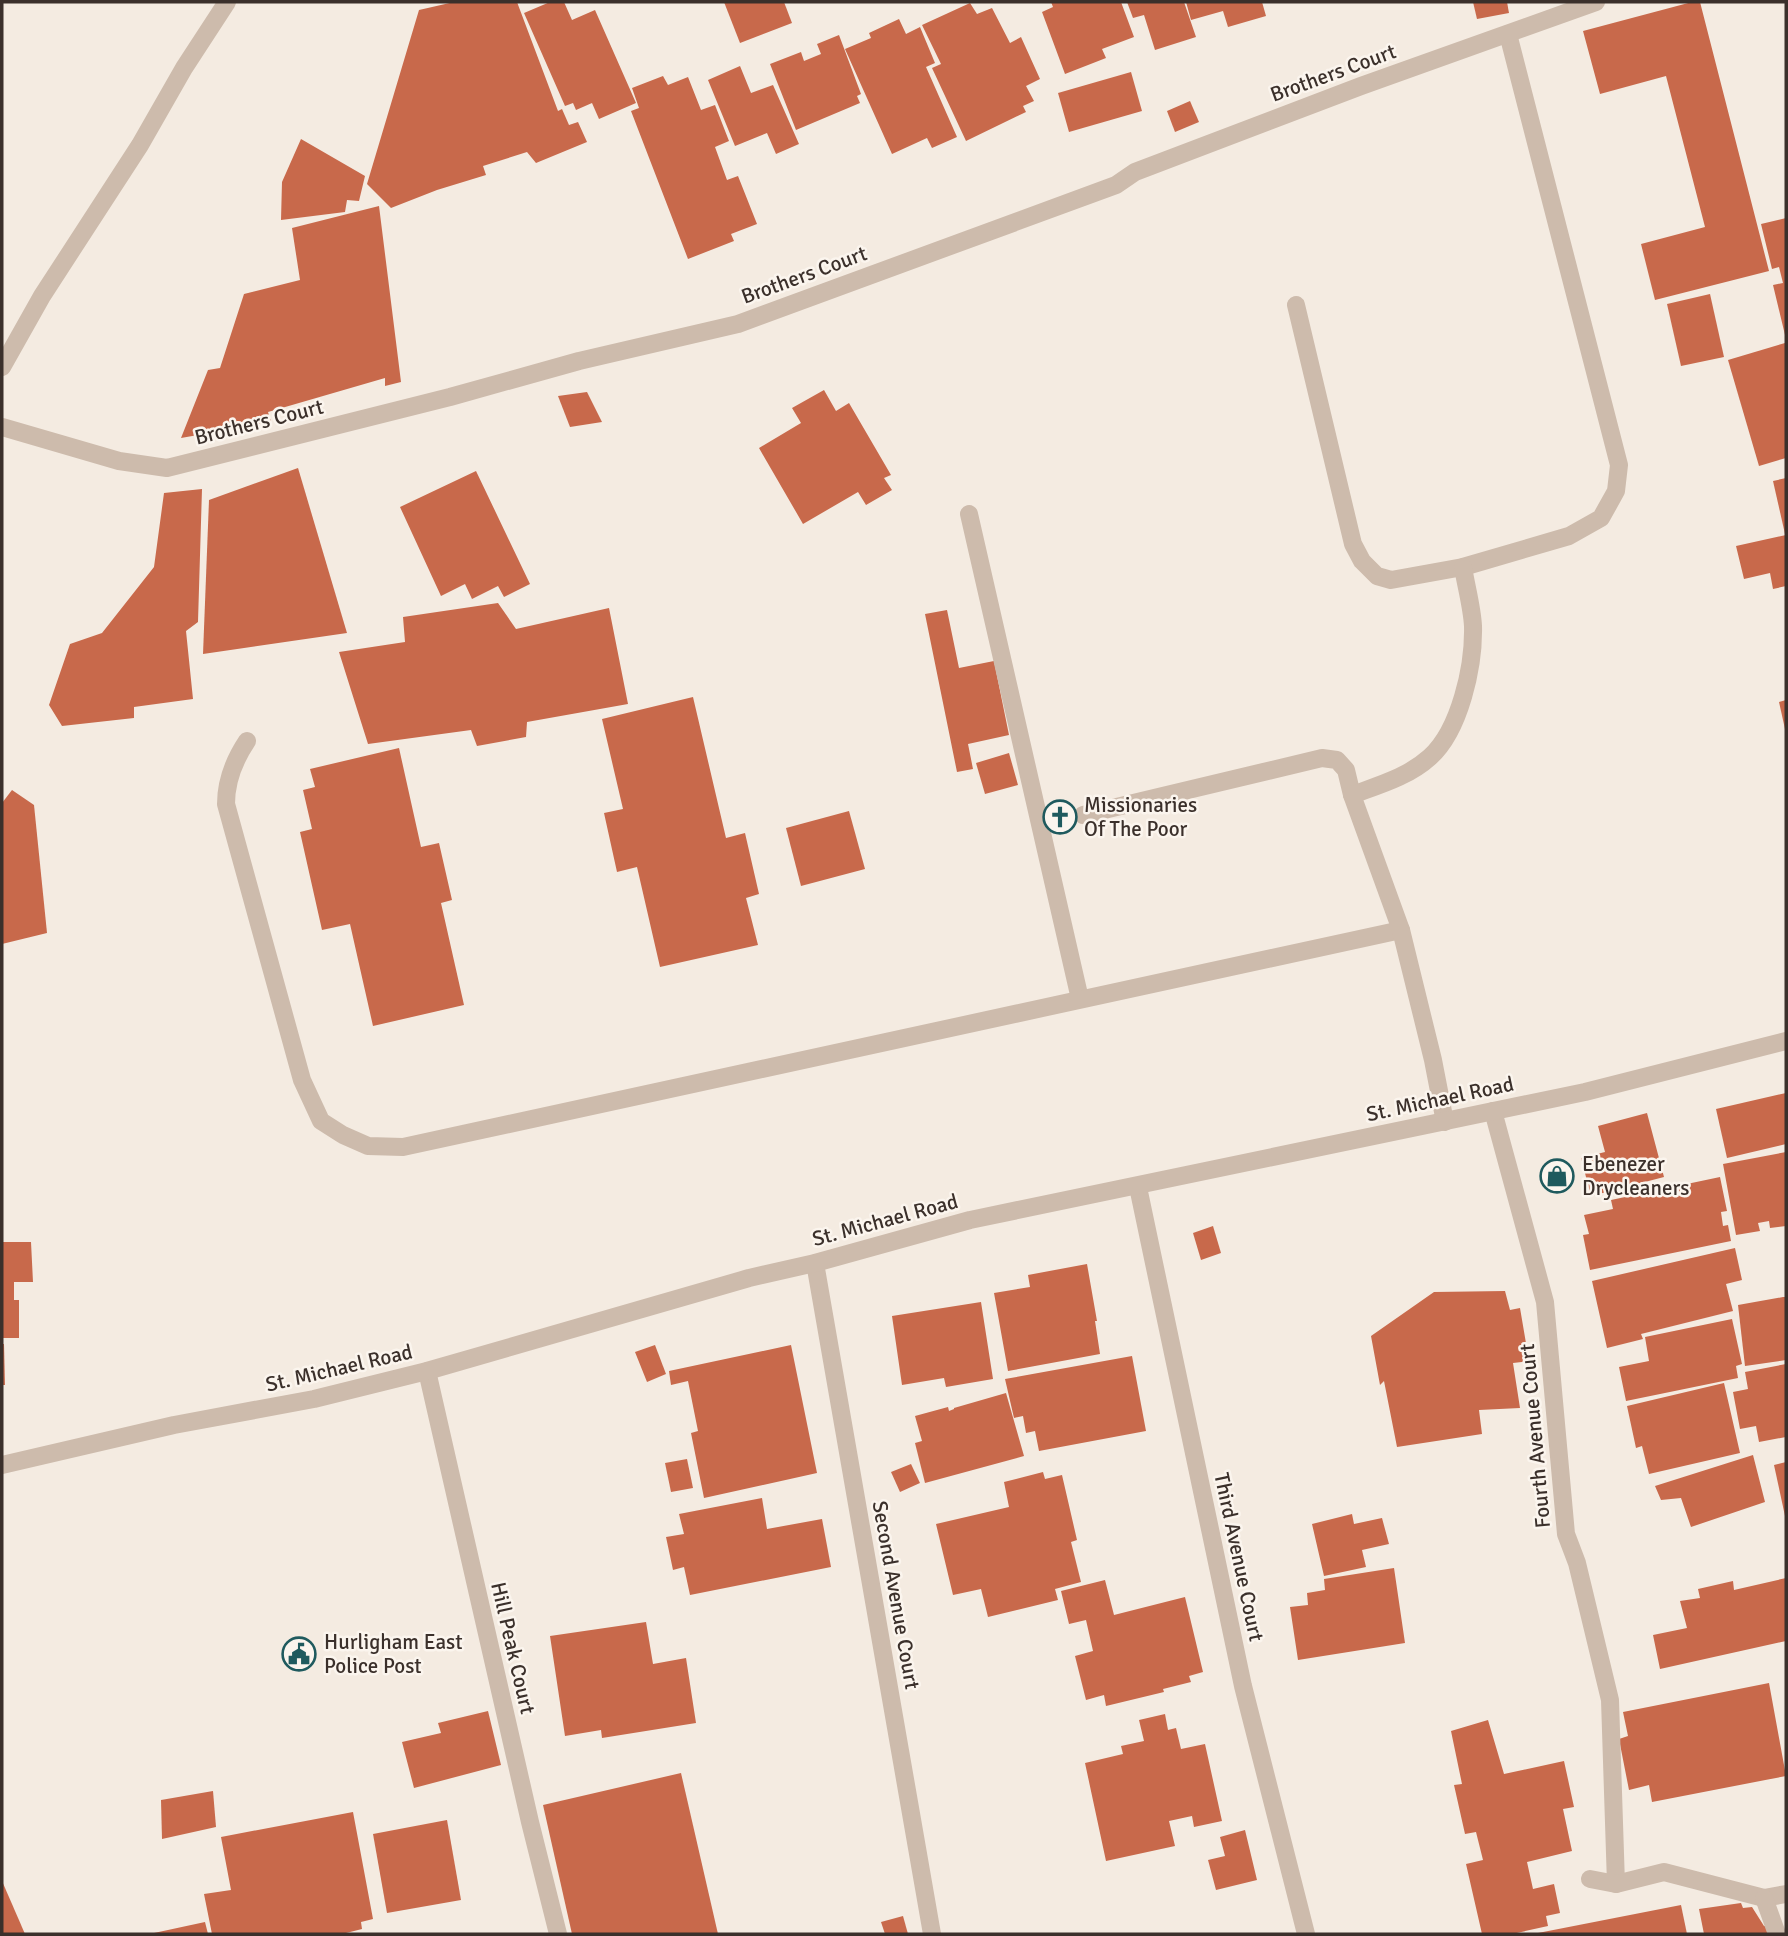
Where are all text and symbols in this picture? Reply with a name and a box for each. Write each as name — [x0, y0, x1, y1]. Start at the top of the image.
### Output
street label: Brothers Court — [1267, 38, 1399, 108]
street label: Brothers Court — [738, 240, 870, 310]
street label: Brothers Court — [192, 393, 326, 451]
place label: Missionaries Of The Poor — [1084, 792, 1197, 842]
church icon: Missionaries Of The Poor — [1041, 798, 1079, 836]
street label: St. Michael Road — [1364, 1071, 1516, 1127]
place label: Ebenezer Drycleaners — [1582, 1151, 1689, 1201]
shop icon: Ebenezer Drycleaners — [1538, 1157, 1576, 1195]
street label: St. Michael Road — [809, 1188, 961, 1252]
street label: St. Michael Road — [263, 1338, 415, 1398]
street label: Fourth Avenue Court — [1514, 1343, 1556, 1529]
street label: Third Avenue Court — [1208, 1470, 1270, 1644]
street label: Second Avenue Court — [867, 1499, 925, 1691]
street label: Hill Peak Court — [485, 1579, 541, 1717]
place label: Hurligham East Police Post — [324, 1629, 463, 1679]
public building icon: Hurligham East Police Post — [280, 1635, 318, 1673]

